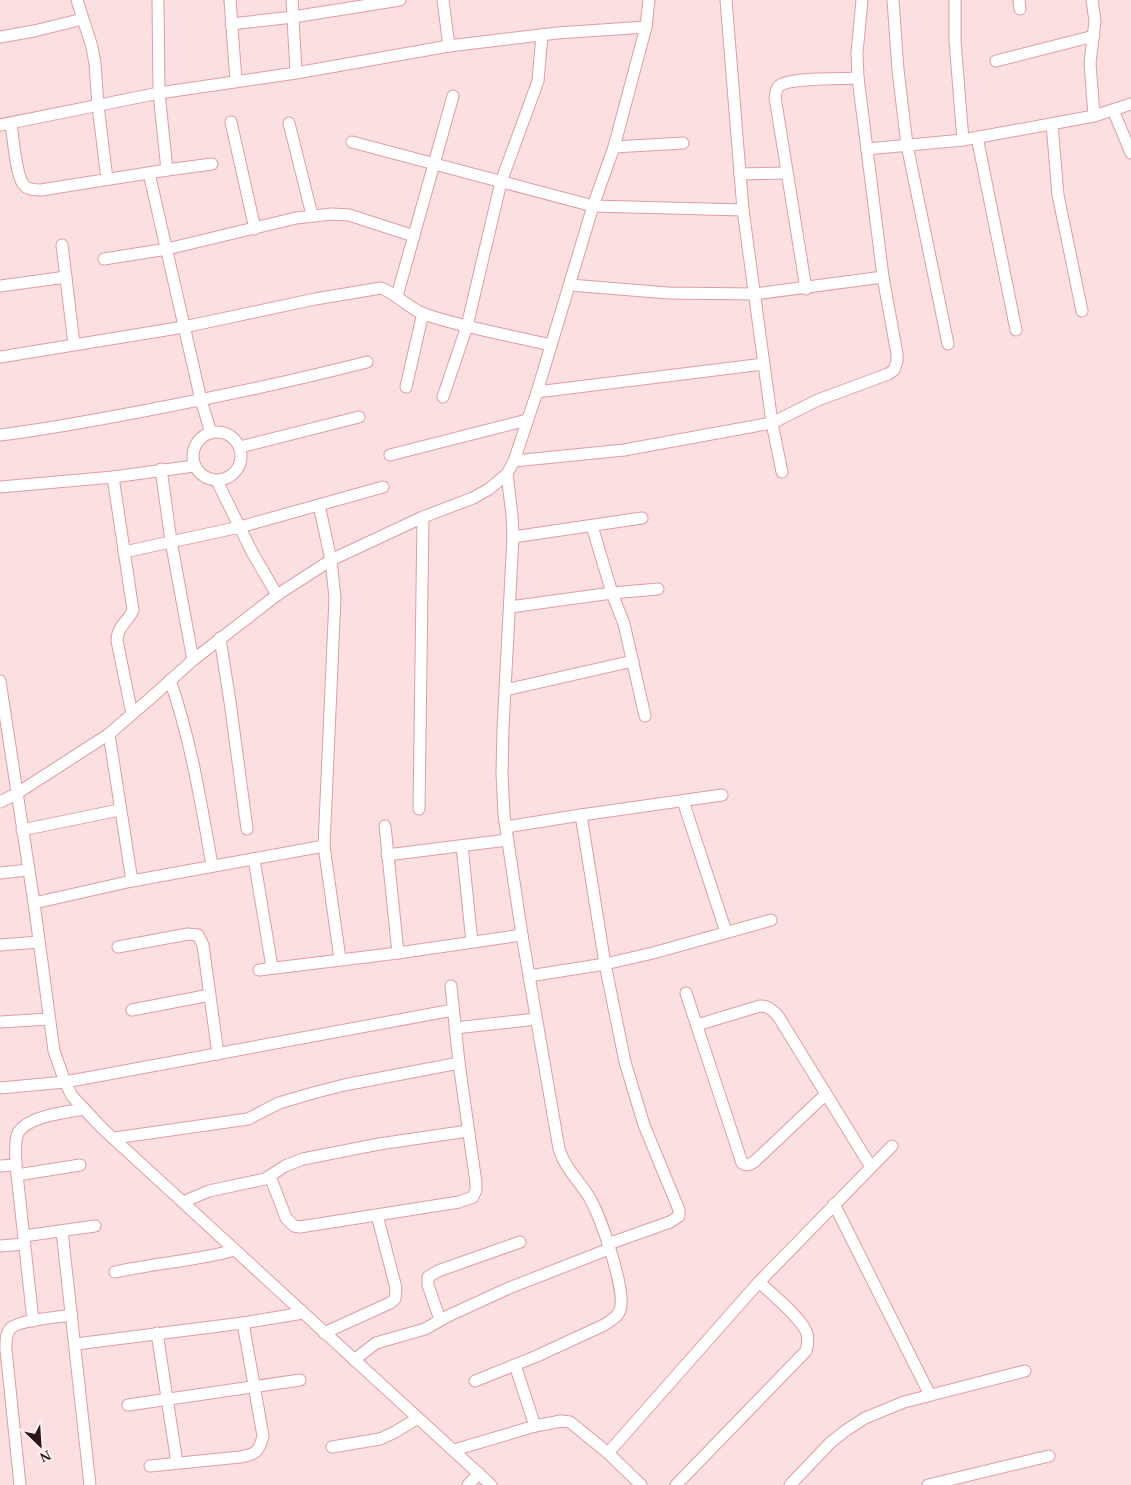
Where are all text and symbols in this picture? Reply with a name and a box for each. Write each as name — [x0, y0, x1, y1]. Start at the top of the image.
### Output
north arrow — [15, 1420, 65, 1470]
text: N — [38, 1447, 53, 1465]

